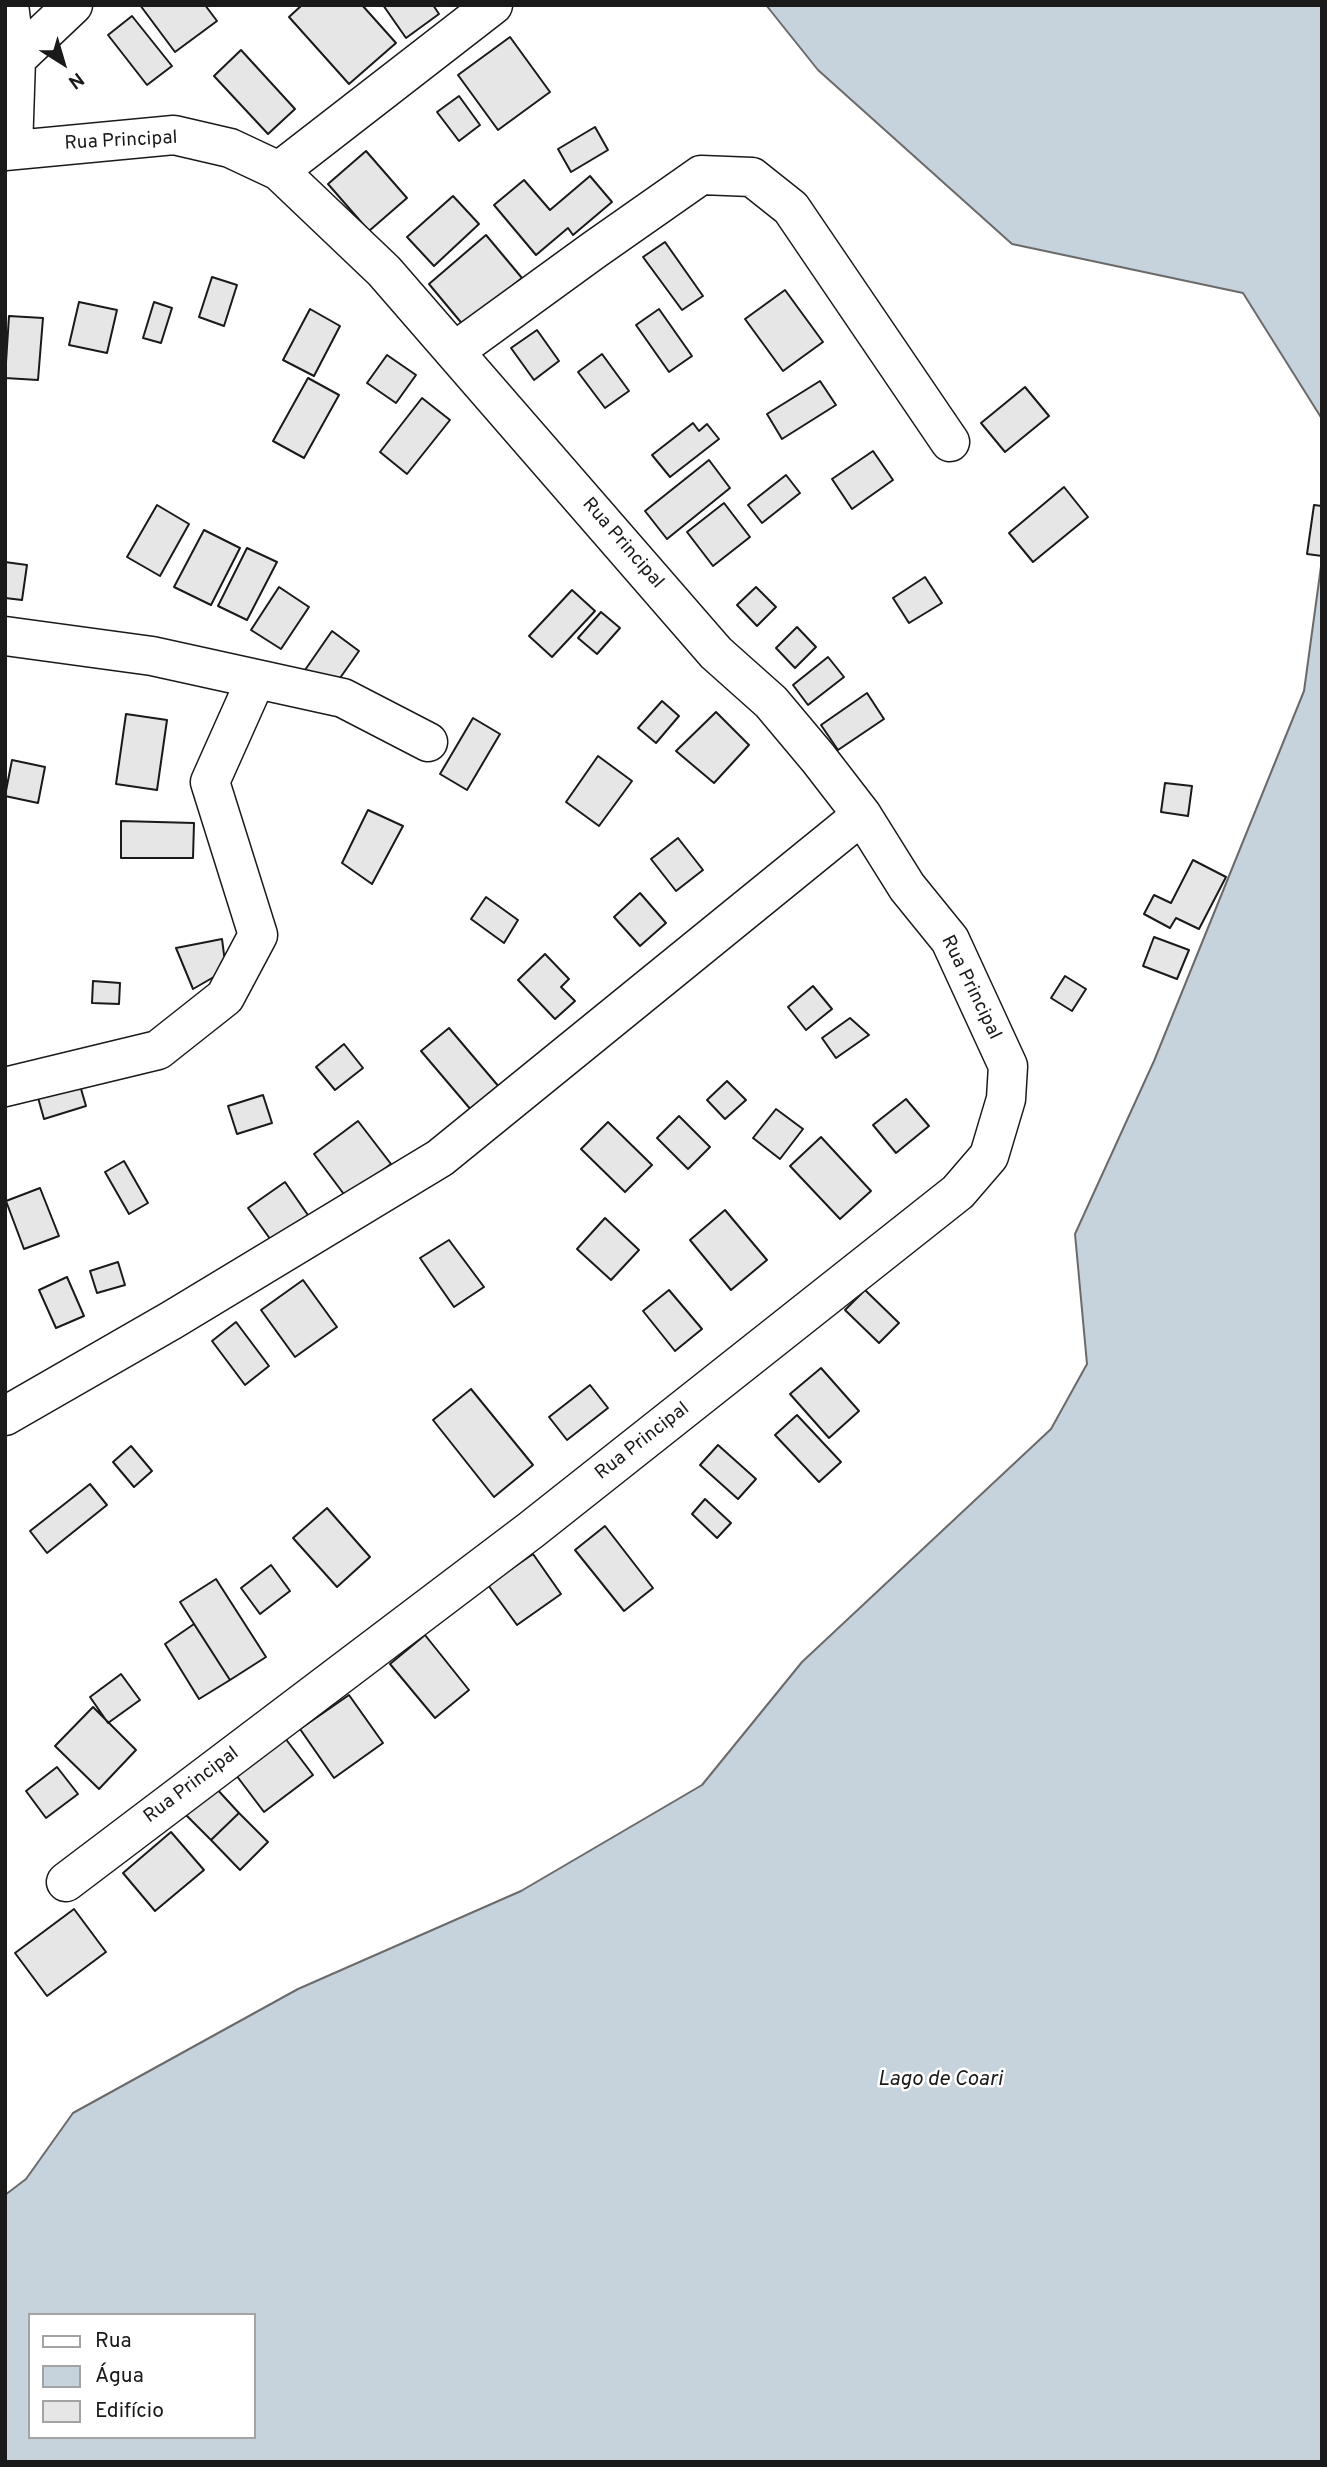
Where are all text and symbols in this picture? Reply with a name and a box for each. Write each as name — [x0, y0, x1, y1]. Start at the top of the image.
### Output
north arrow — [28, 28, 98, 98]
text: N — [63, 66, 88, 93]
street label: Rua Principal — [64, 128, 178, 156]
street label: Rua Principal — [576, 494, 668, 594]
street label: Rua Principal — [935, 932, 1005, 1044]
street label: Rua Principal — [591, 1398, 695, 1486]
street label: Rua Principal — [140, 1743, 244, 1829]
water label: Lago de Coari — [878, 2068, 1002, 2094]
legend — [28, 2313, 256, 2439]
text: Rua — [95, 2328, 132, 2355]
text: Água — [95, 2363, 144, 2390]
text: Edifício — [95, 2398, 164, 2425]

